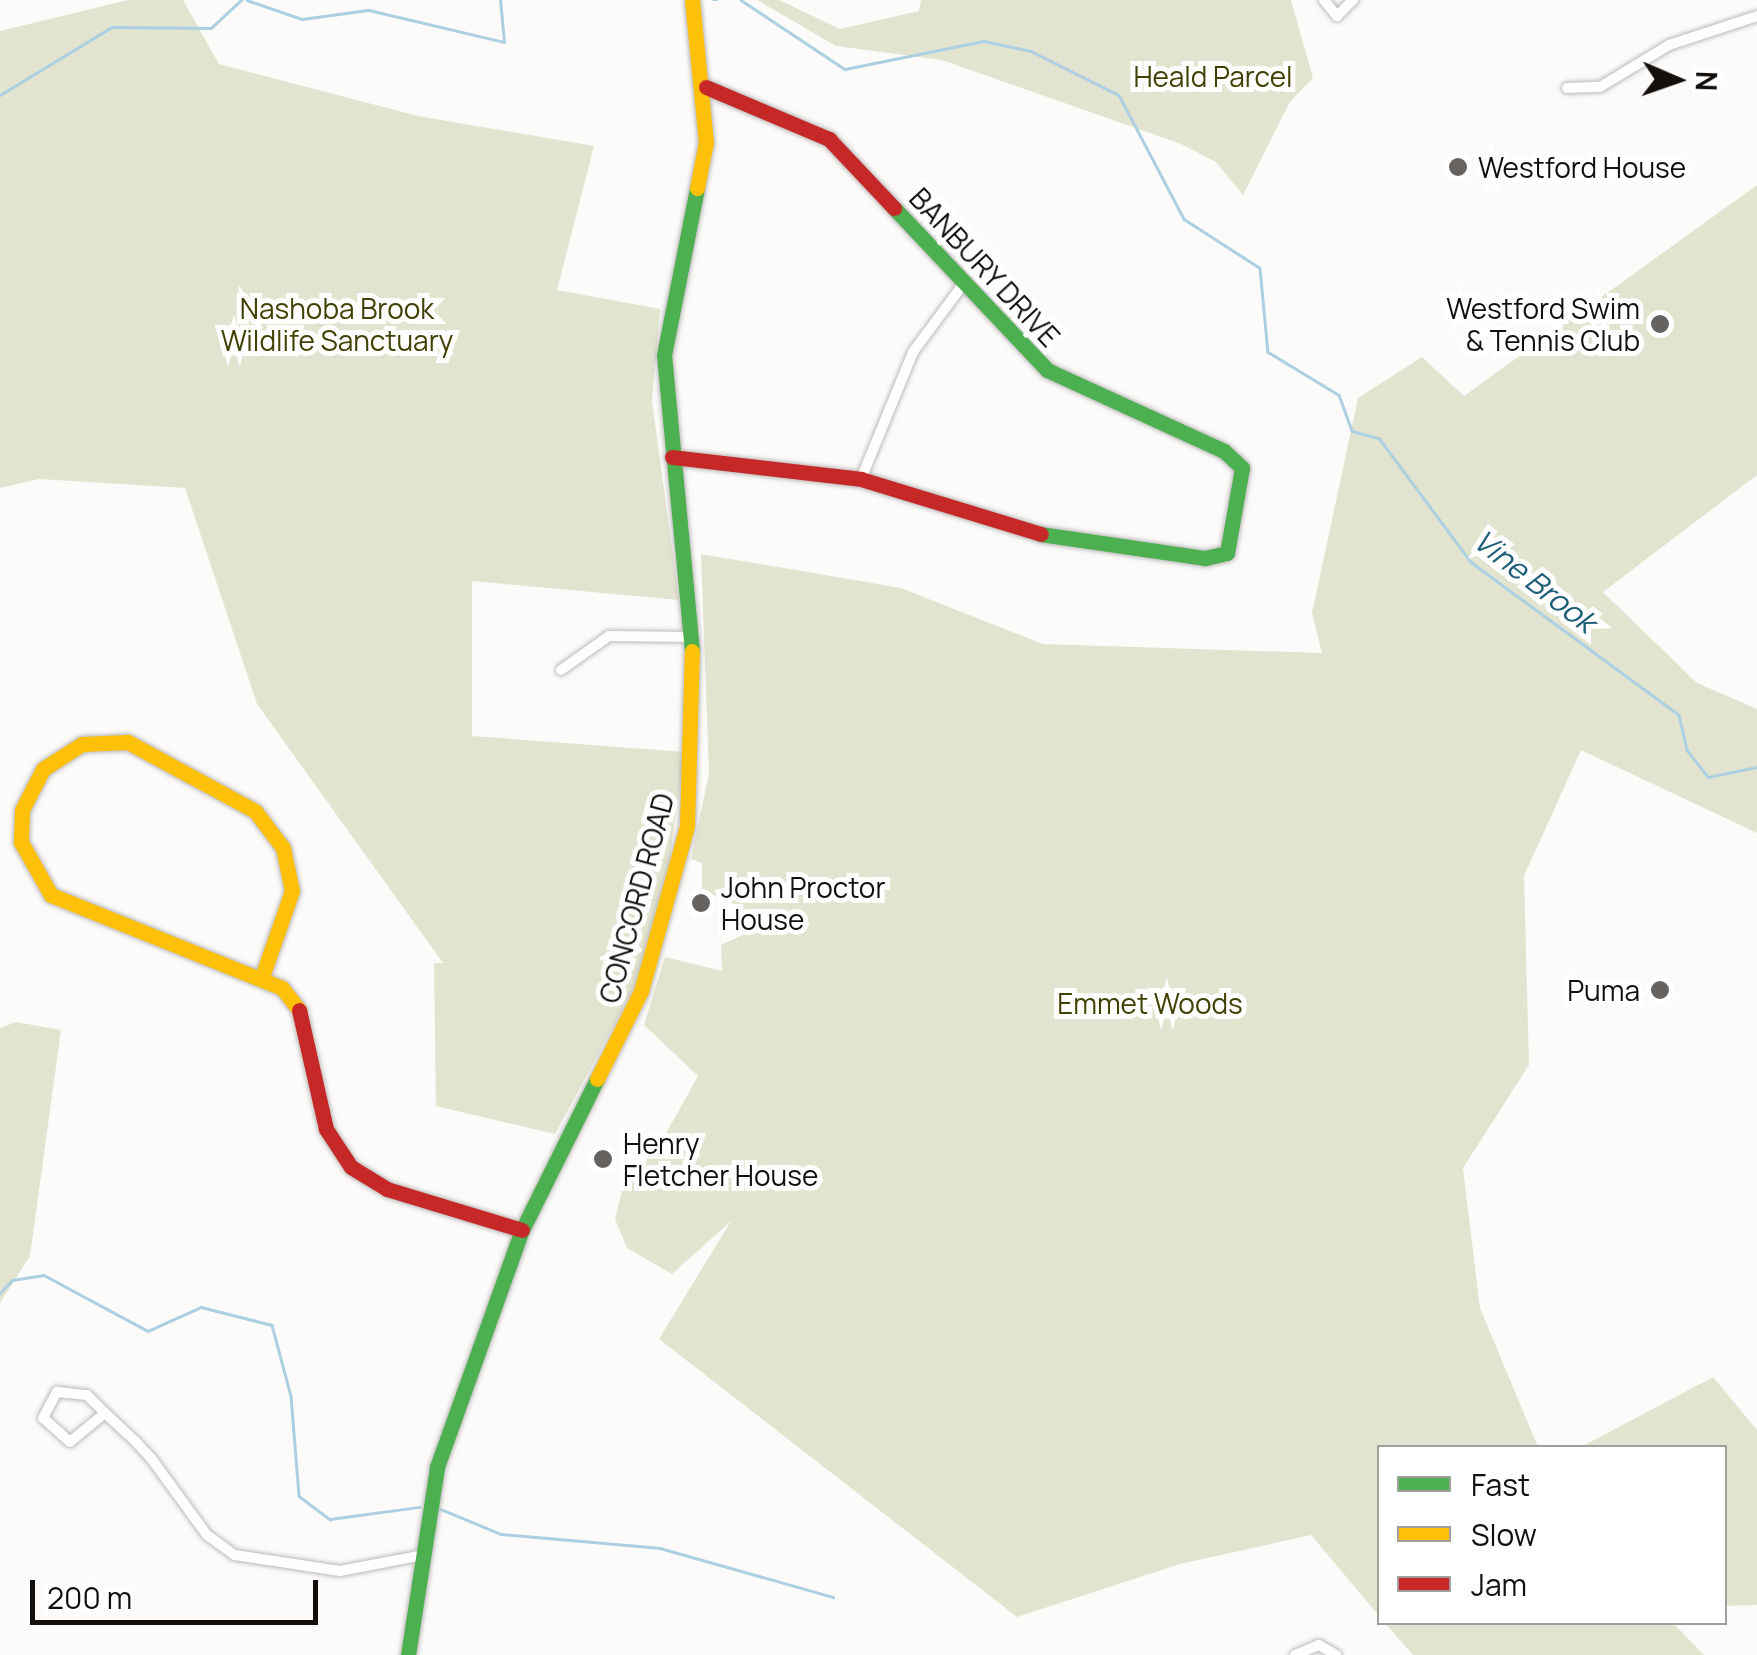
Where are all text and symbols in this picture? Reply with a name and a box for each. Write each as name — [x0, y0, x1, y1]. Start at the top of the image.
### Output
north arrow — [1627, 30, 1727, 130]
park label: Heald Parcel — [1133, 59, 1293, 93]
text: N — [1688, 70, 1726, 92]
place label: Westford House — [1478, 150, 1686, 184]
marker: Westford House — [1447, 156, 1469, 178]
street label: BANBURY DRIVE — [903, 180, 1067, 354]
park label: Nashoba Brook Wildlife Sanctuary — [221, 291, 453, 357]
place label: Westford Swim & Tennis Club — [1446, 291, 1640, 357]
marker: Westford Swim & Tennis Club — [1649, 313, 1671, 335]
water label: Vine Brook — [1467, 522, 1603, 640]
street label: CONCORD ROAD — [592, 789, 680, 1007]
place label: John Proctor House — [721, 870, 885, 936]
marker: John Proctor House — [690, 892, 712, 914]
place label: Puma — [1567, 973, 1640, 1007]
marker: Puma — [1649, 979, 1671, 1001]
park label: Emmet Woods — [1057, 986, 1243, 1020]
place label: Henry Fletcher House — [623, 1126, 818, 1192]
marker: Henry Fletcher House — [592, 1148, 614, 1170]
legend — [1377, 1445, 1727, 1625]
text: Fast — [1471, 1464, 1530, 1505]
text: Slow — [1471, 1514, 1537, 1555]
scale bar — [35, 1560, 322, 1622]
text: Jam — [1471, 1564, 1527, 1605]
text: 200 m — [47, 1577, 132, 1618]

